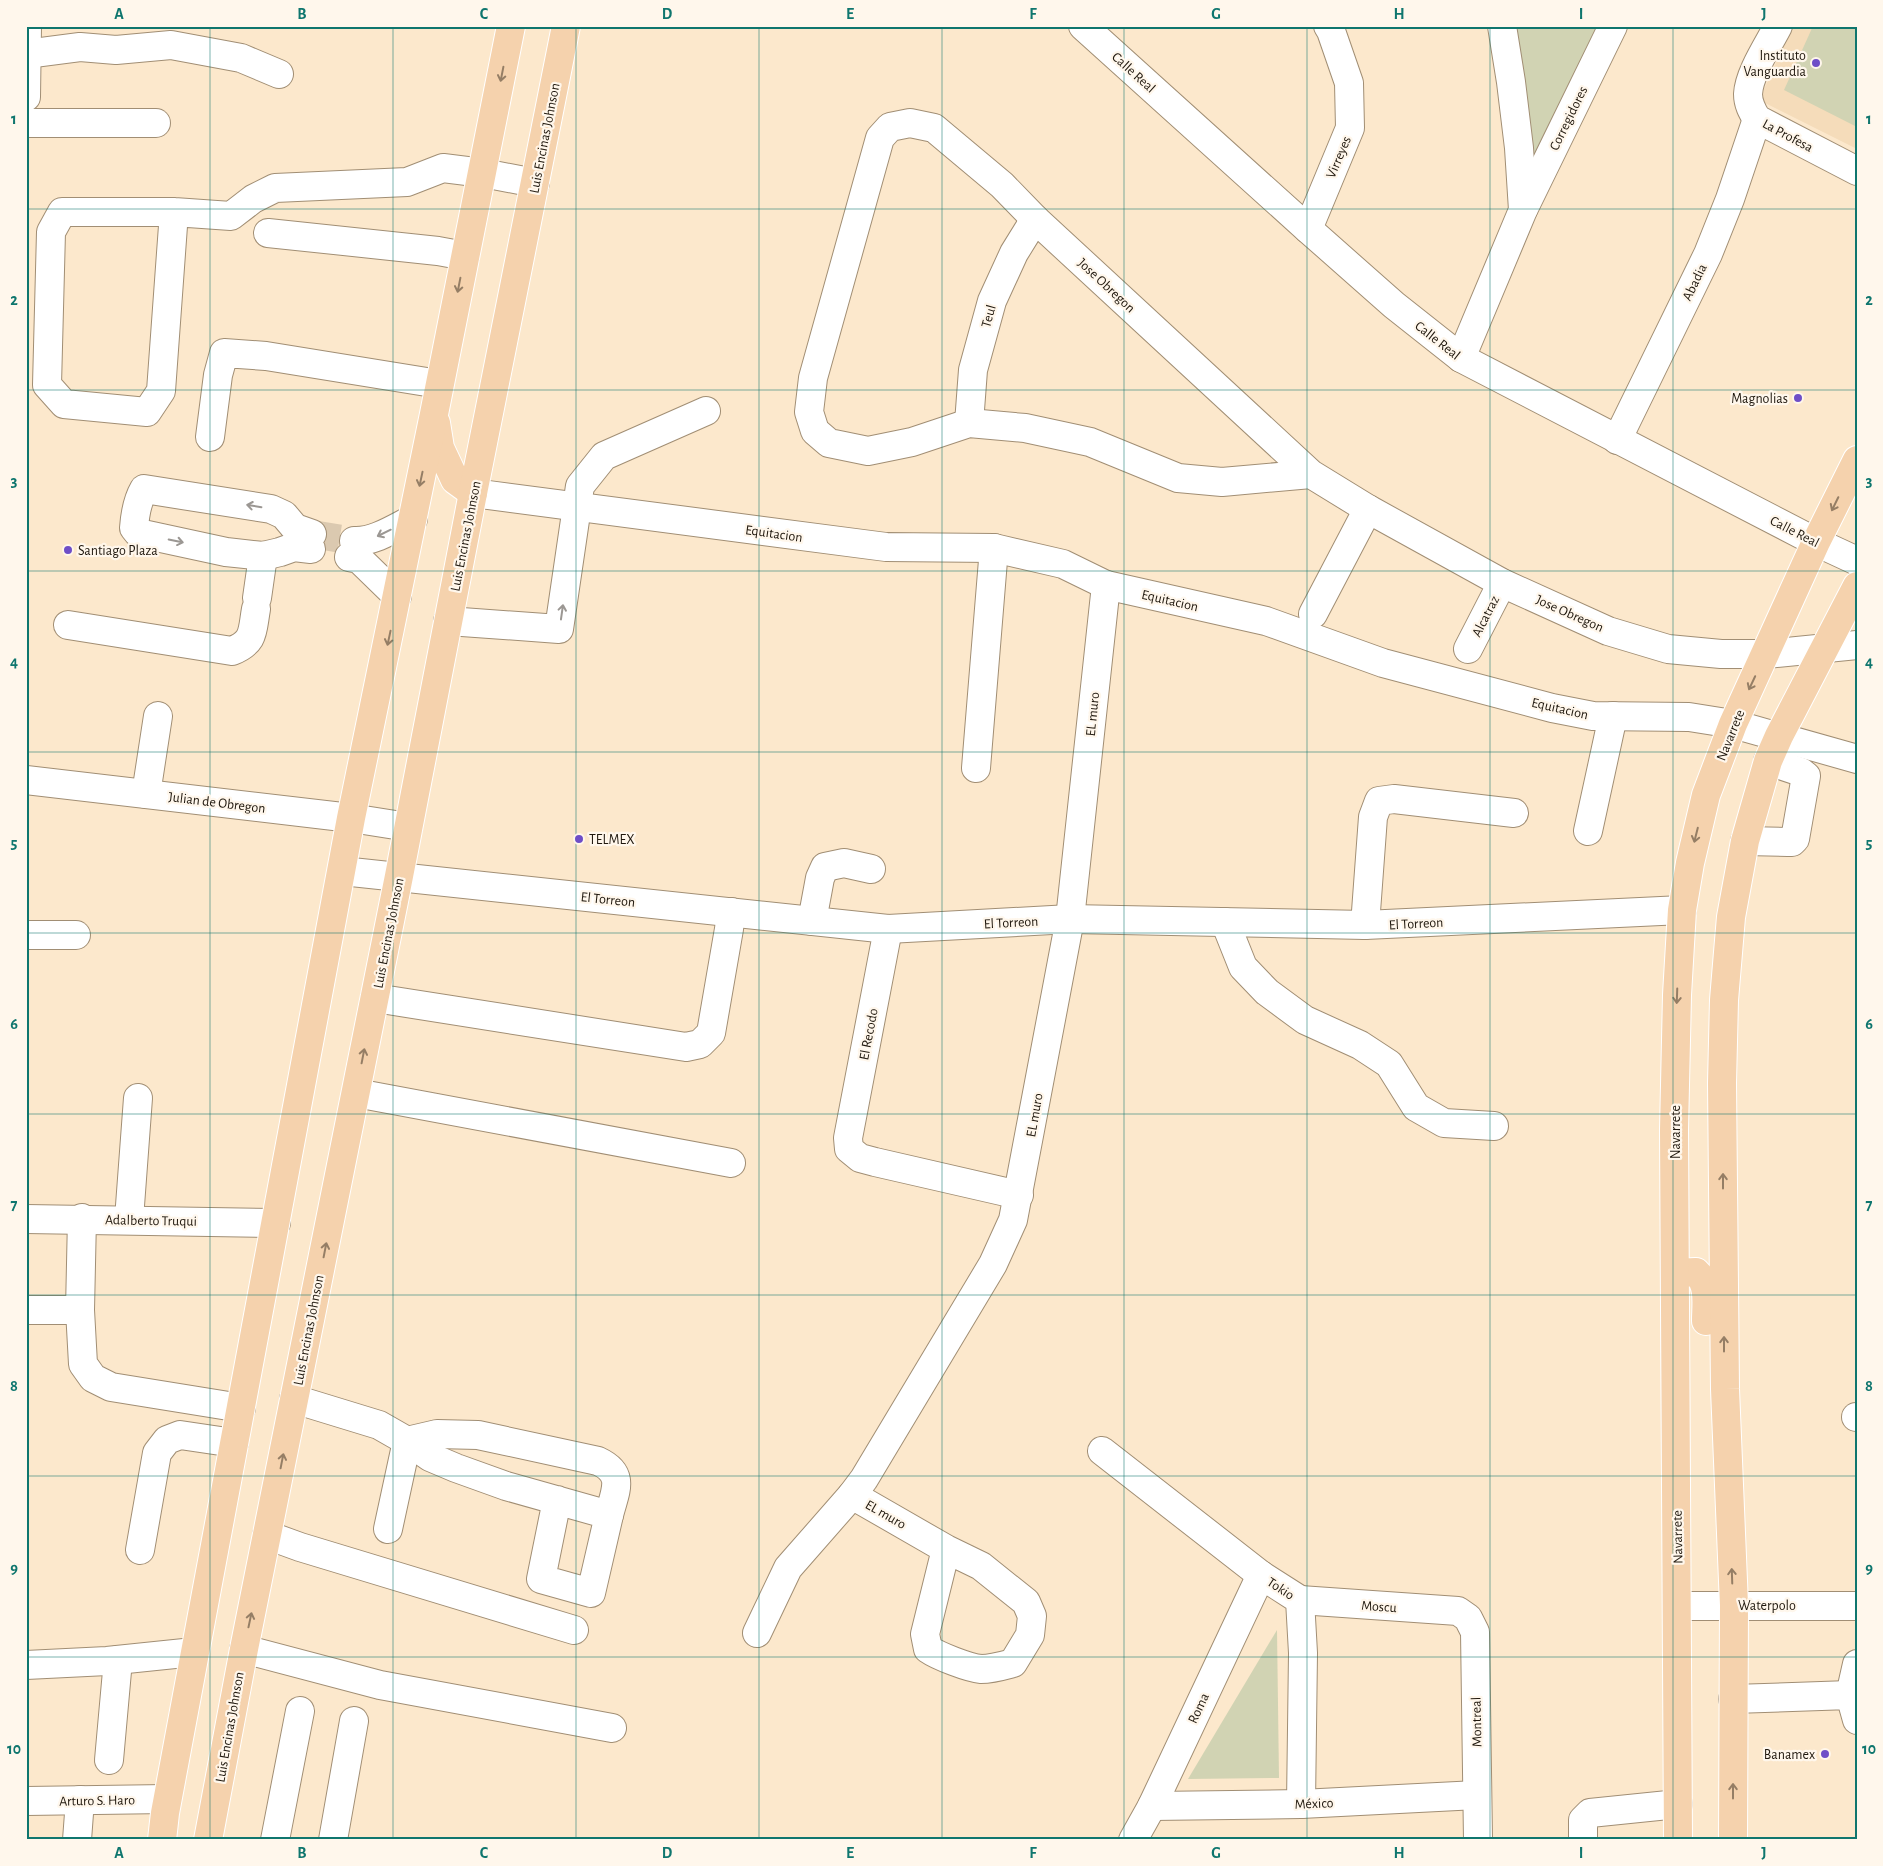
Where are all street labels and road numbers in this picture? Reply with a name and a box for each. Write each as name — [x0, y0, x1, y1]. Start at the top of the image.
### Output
street label: Calle Real — [1109, 50, 1158, 96]
street label: Luis Encinas Johnson — [527, 82, 563, 195]
street label: Corregidores — [1547, 84, 1590, 153]
street label: La Profesa — [1760, 117, 1816, 155]
street label: Virreyes — [1324, 134, 1354, 180]
street label: Jose Obregon — [1075, 256, 1138, 316]
street label: Abadia — [1680, 261, 1710, 303]
street label: Teul — [979, 303, 999, 329]
street label: Calle Real — [1412, 319, 1463, 363]
street label: Luis Encinas Johnson — [448, 480, 484, 593]
street label: Calle Real — [1768, 514, 1821, 550]
street label: Equitacion — [744, 523, 803, 545]
street label: Equitacion — [1140, 588, 1199, 614]
street label: Alcatraz — [1470, 593, 1502, 639]
street label: Jose Obregon — [1534, 593, 1606, 635]
street label: EL muro — [1084, 691, 1102, 737]
street label: Equitacion — [1530, 696, 1589, 722]
street label: Navarrete — [1714, 708, 1747, 763]
street label: Julian de Obregon — [168, 790, 266, 816]
street label: Luis Encinas Johnson — [371, 877, 407, 990]
street label: El Torreon — [580, 890, 636, 910]
street label: El Torreon — [983, 915, 1039, 931]
street label: El Torreon — [1388, 916, 1444, 932]
street label: El Recodo — [857, 1007, 881, 1061]
street label: EL muro — [1024, 1092, 1046, 1138]
street label: Navarrete — [1669, 1105, 1683, 1159]
street label: Adalberto Truqui — [105, 1213, 197, 1229]
street label: Luis Encinas Johnson — [291, 1274, 327, 1387]
street label: EL muro — [863, 1498, 908, 1532]
street label: Navarrete — [1671, 1510, 1685, 1564]
street label: Tokio — [1264, 1575, 1297, 1603]
street label: Moscu — [1361, 1599, 1397, 1615]
street label: Waterpolo — [1738, 1599, 1796, 1613]
street label: Luis Encinas Johnson — [213, 1671, 247, 1784]
street label: Roma — [1186, 1691, 1212, 1726]
street label: Montreal — [1470, 1697, 1484, 1747]
street label: Arturo S. Haro — [59, 1793, 135, 1809]
street label: México — [1294, 1796, 1334, 1812]

